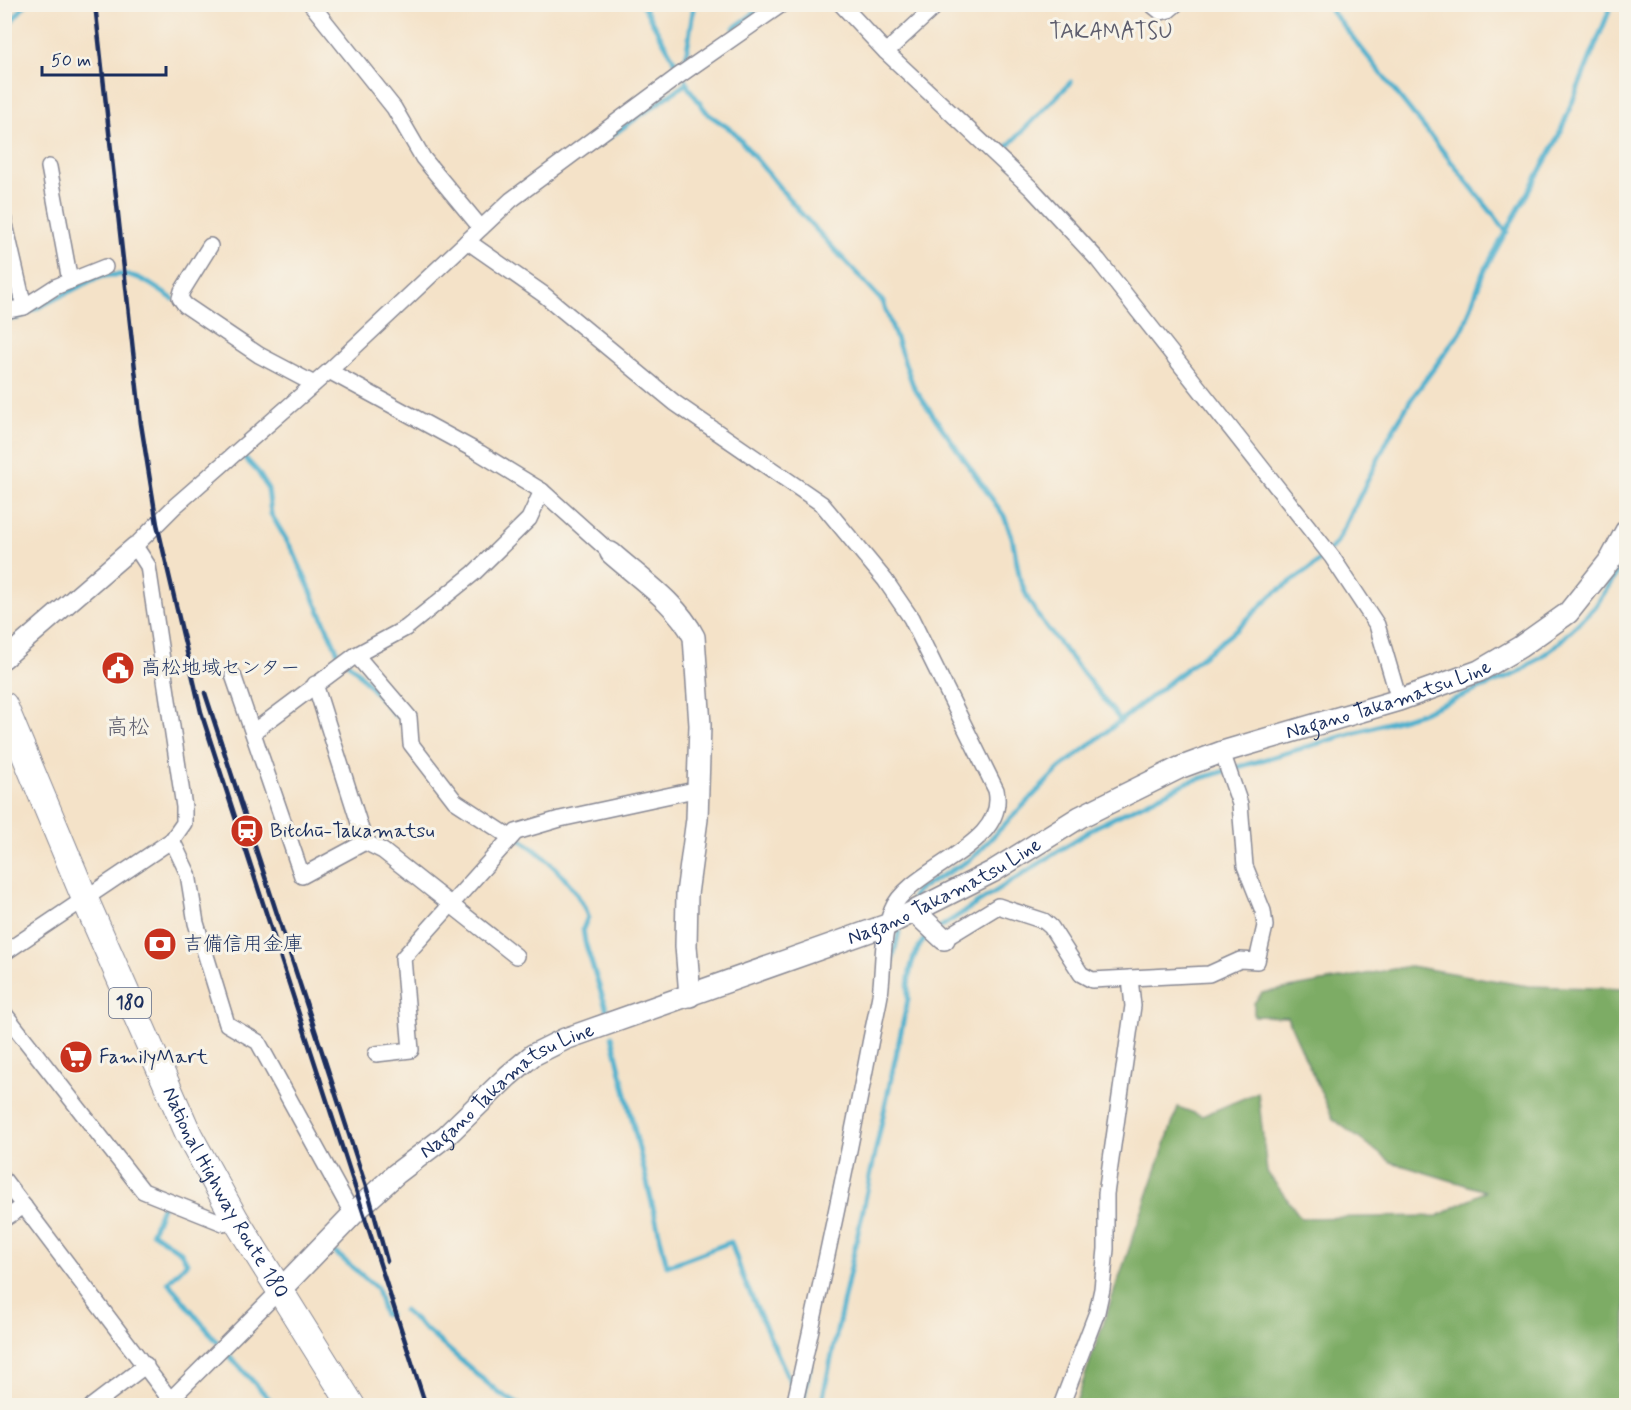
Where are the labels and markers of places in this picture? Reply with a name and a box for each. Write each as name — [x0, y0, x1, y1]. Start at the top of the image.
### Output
public building icon: 高松地域センター — [100, 650, 136, 686]
place label: 高松地域センター — [141, 655, 300, 682]
station icon: Bitchū-Takamatsu — [229, 813, 265, 849]
place label: Bitchū-Takamatsu — [270, 818, 434, 845]
bank icon: 吉備信用金庫 — [142, 926, 178, 962]
place label: 吉備信用金庫 — [183, 931, 303, 958]
supermarket icon: FamilyMart — [58, 1039, 94, 1075]
place label: FamilyMart — [99, 1044, 208, 1071]

